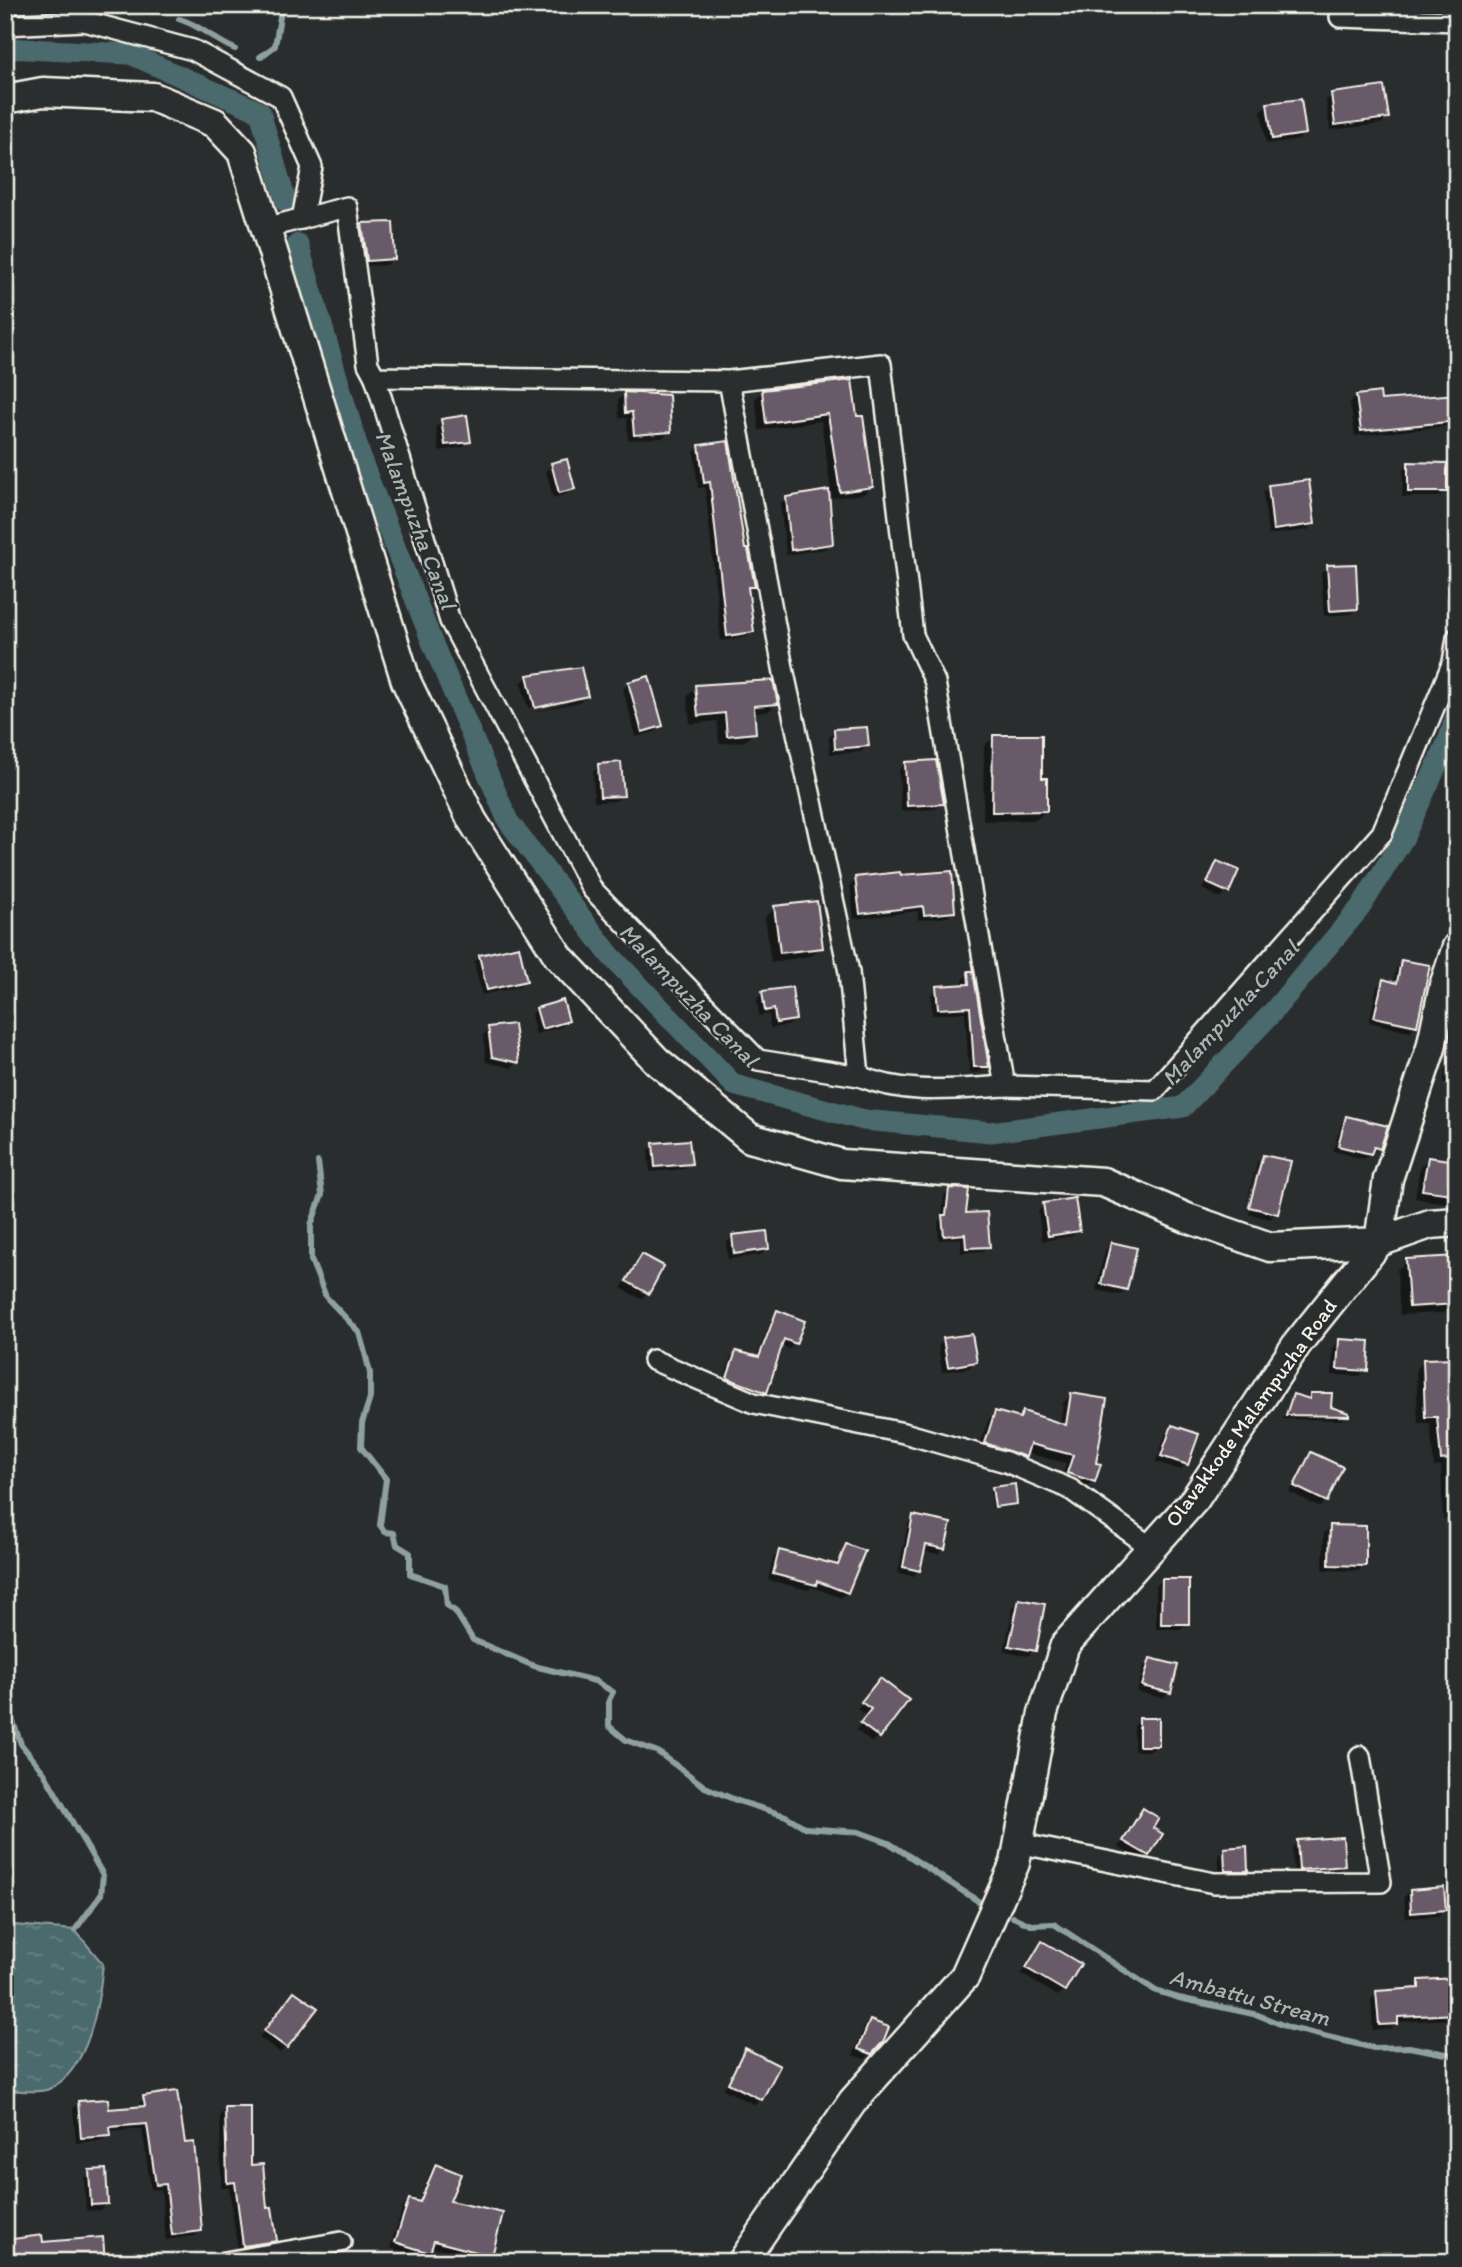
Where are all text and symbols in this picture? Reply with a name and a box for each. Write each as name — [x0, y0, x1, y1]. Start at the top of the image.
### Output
water label: Malampuzha Canal — [369, 427, 463, 614]
water label: Malampuzha Canal — [613, 917, 766, 1074]
water label: Malampuzha Canal — [1155, 933, 1306, 1091]
street label: Olavakkode Malampuzha Road — [1160, 1294, 1342, 1531]
water label: Ambattu Stream — [1167, 1962, 1333, 2032]

